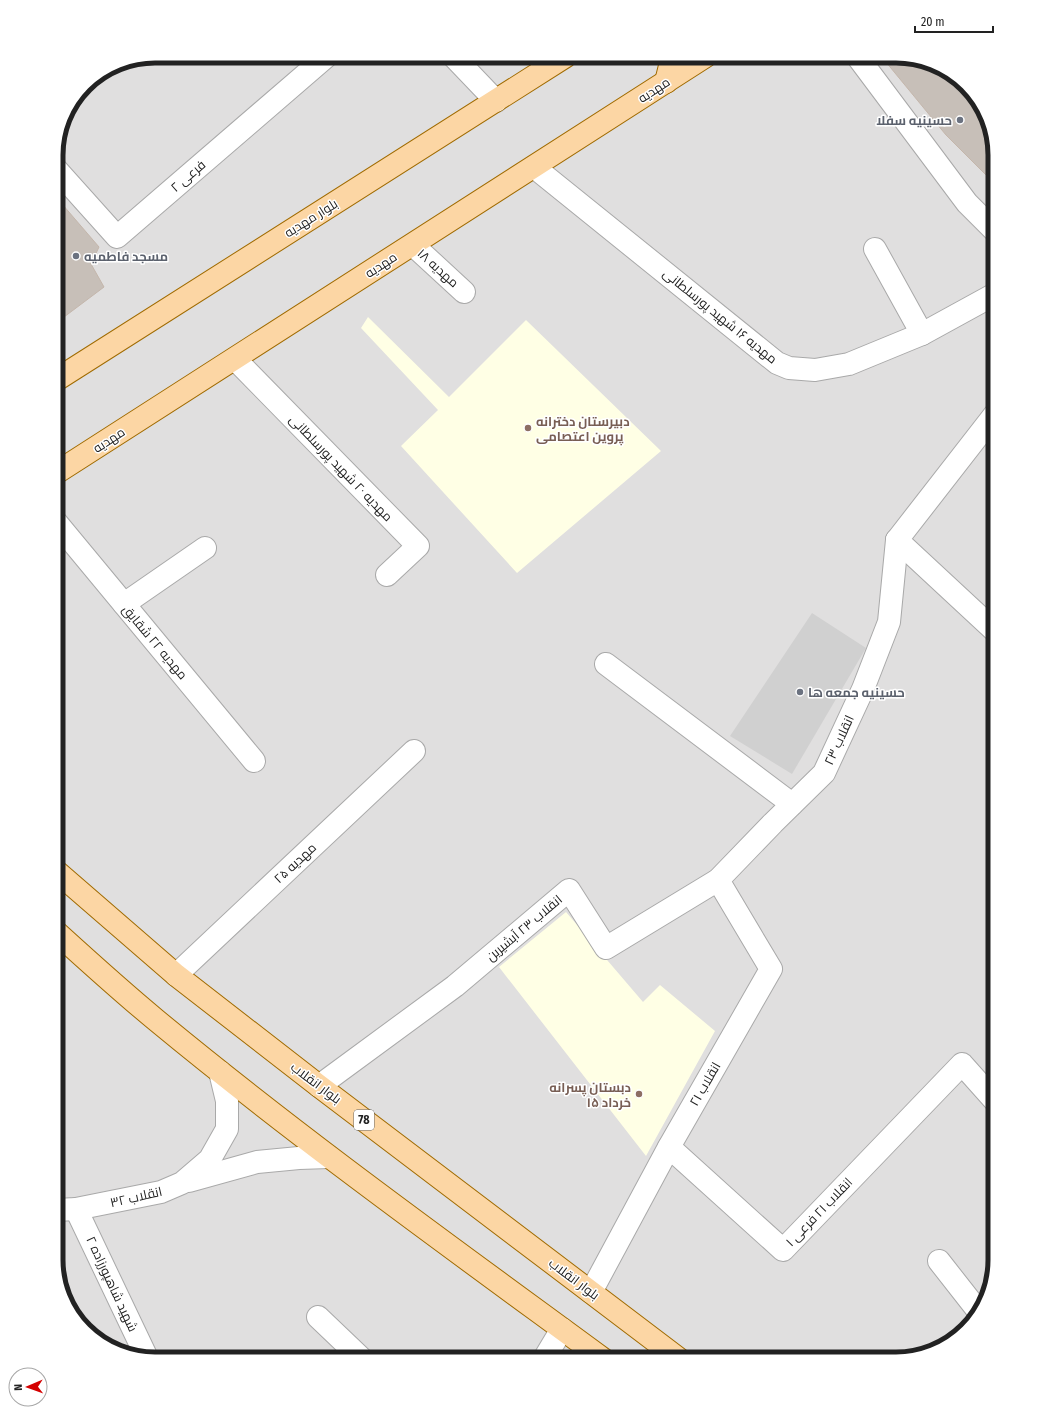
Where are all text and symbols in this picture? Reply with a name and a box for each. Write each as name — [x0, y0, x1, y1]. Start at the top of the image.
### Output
scale bar — [915, 8, 993, 34]
text: 20 m — [921, 15, 945, 29]
street label: مهدیه — [635, 74, 673, 106]
place label: حسینیه سفلا — [876, 113, 952, 128]
marker: حسینیه سفلا — [955, 115, 965, 125]
street label: فرعی ۲ — [168, 157, 208, 195]
street label: بلوار مهدیه — [282, 196, 340, 240]
street label: مهدیه ۱۸ — [414, 246, 462, 290]
place label: مسجد فاطمیه — [84, 249, 168, 264]
street label: مهدیه — [362, 249, 400, 281]
marker: مسجد فاطمیه — [71, 251, 81, 261]
street label: مهدیه ۱۶ شهید پورسلطانی — [659, 265, 780, 368]
street label: مهدیه ۲۰ شهید پورسلطانی — [285, 412, 396, 526]
place label: دبیرستان دخترانه پروین اعتصامی — [536, 414, 630, 446]
marker: دبیرستان دخترانه پروین اعتصامی — [523, 423, 533, 433]
street label: مهدیه — [90, 424, 128, 456]
street label: مهدیه ۲۲ شقایق — [119, 602, 191, 682]
place label: حسینیه جمعه ها — [808, 685, 905, 700]
marker: حسینیه جمعه ها — [795, 687, 805, 697]
street label: انقلاب ۲۳ — [821, 713, 857, 767]
street label: مهدیه ۲۵ — [271, 840, 319, 886]
street label: انقلاب ۲۳ آبشیرین — [483, 892, 565, 964]
street label: بلوار انقلاب — [288, 1059, 344, 1107]
street label: انقلاب ۲۱ — [686, 1059, 724, 1109]
place label: دبستان پسرانه ۱۵ خرداد — [549, 1080, 631, 1110]
marker: دبستان پسرانه ۱۵ خرداد — [634, 1089, 644, 1099]
road number: 78 — [354, 1110, 374, 1130]
street label: انقلاب ۲۱ فرعی ۱ — [783, 1175, 855, 1249]
street label: انقلاب ۳۲ — [109, 1184, 163, 1210]
street label: شهید شاهپورزاده ۲ — [82, 1234, 141, 1335]
street label: بلوار انقلاب — [546, 1255, 602, 1303]
north arrow — [8, 1367, 48, 1407]
text: N — [12, 1384, 25, 1391]

